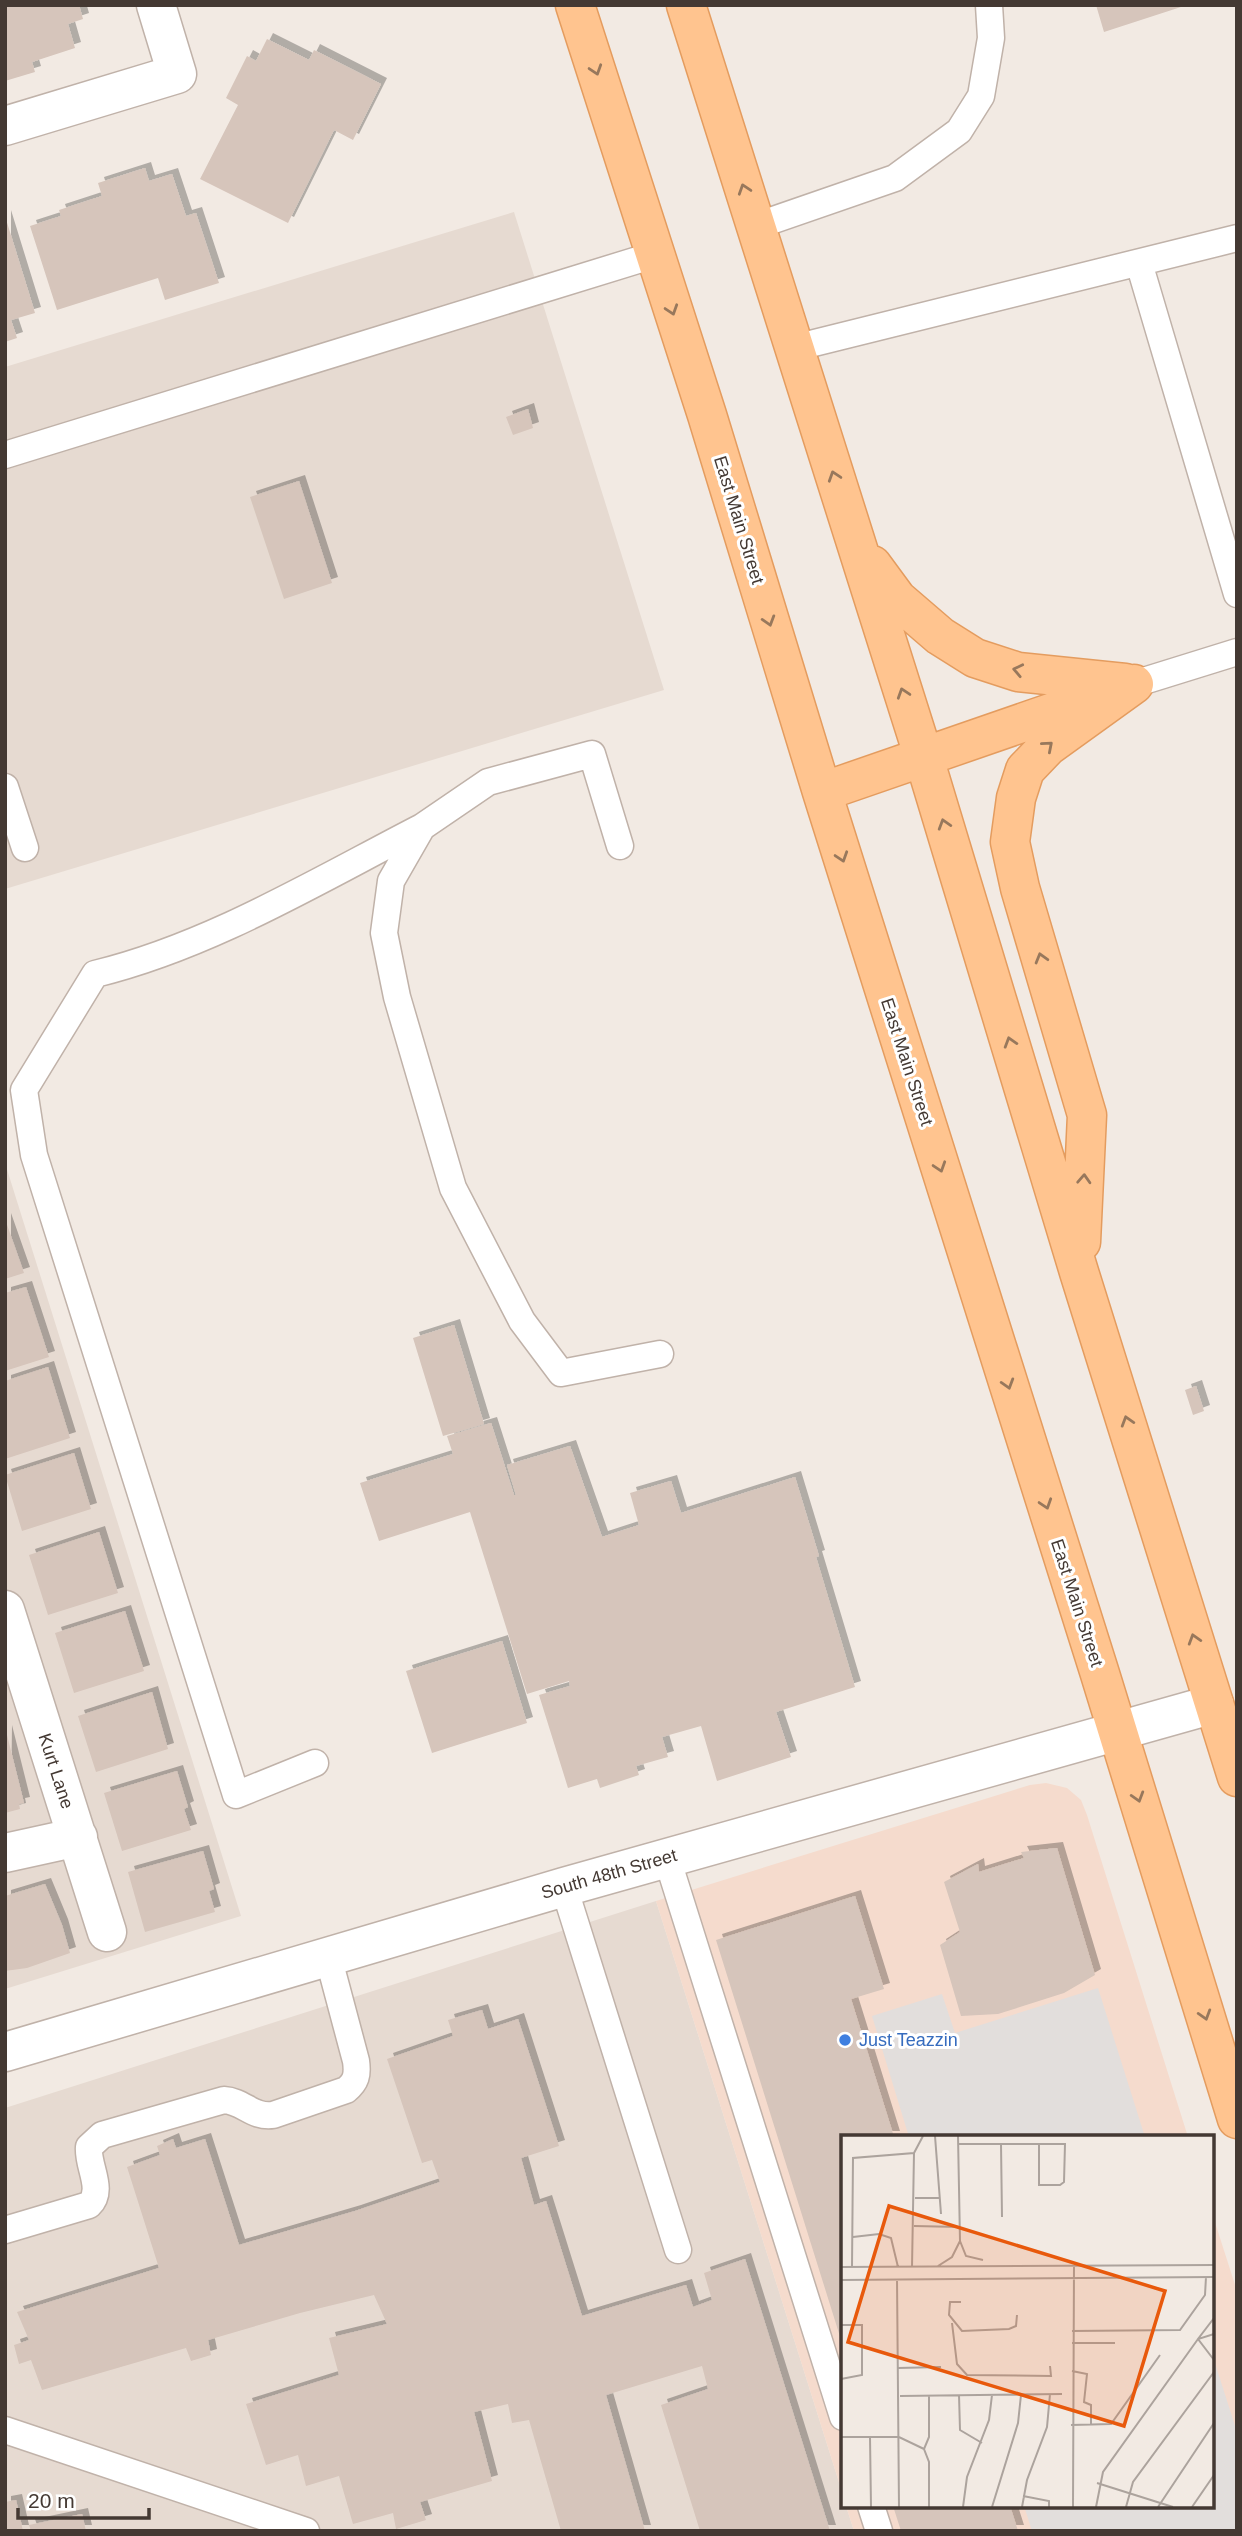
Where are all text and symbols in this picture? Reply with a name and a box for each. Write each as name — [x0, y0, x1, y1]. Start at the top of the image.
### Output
one-way arrow — [587, 64, 602, 76]
one-way arrow — [738, 183, 752, 196]
one-way arrow — [664, 304, 679, 316]
street label: East Main Street — [710, 453, 768, 587]
one-way arrow — [828, 470, 843, 482]
one-way arrow — [761, 615, 776, 627]
one-way arrow — [1012, 664, 1024, 679]
one-way arrow — [897, 687, 911, 700]
one-way arrow — [1040, 742, 1053, 755]
one-way arrow — [937, 818, 952, 830]
one-way arrow — [834, 850, 848, 862]
one-way arrow — [1034, 953, 1049, 965]
street label: East Main Street — [877, 996, 937, 1128]
one-way arrow — [1003, 1036, 1018, 1048]
one-way arrow — [932, 1161, 946, 1173]
one-way arrow — [1076, 1173, 1091, 1184]
one-way arrow — [1000, 1378, 1015, 1390]
one-way arrow — [1120, 1416, 1135, 1428]
one-way arrow — [1038, 1497, 1052, 1509]
street label: East Main Street — [1047, 1537, 1107, 1669]
one-way arrow — [1187, 1633, 1202, 1645]
street label: Kurt Lane — [34, 1731, 78, 1811]
one-way arrow — [1130, 1791, 1145, 1803]
street label: South 48th Street — [539, 1845, 679, 1903]
one-way arrow — [1196, 2008, 1211, 2020]
place label: Just Teazzin — [859, 2030, 958, 2050]
marker: Just Teazzin — [837, 2032, 853, 2048]
inset map — [841, 2135, 1214, 2508]
scale bar — [18, 2476, 149, 2520]
text: 20 m — [28, 2489, 75, 2512]

